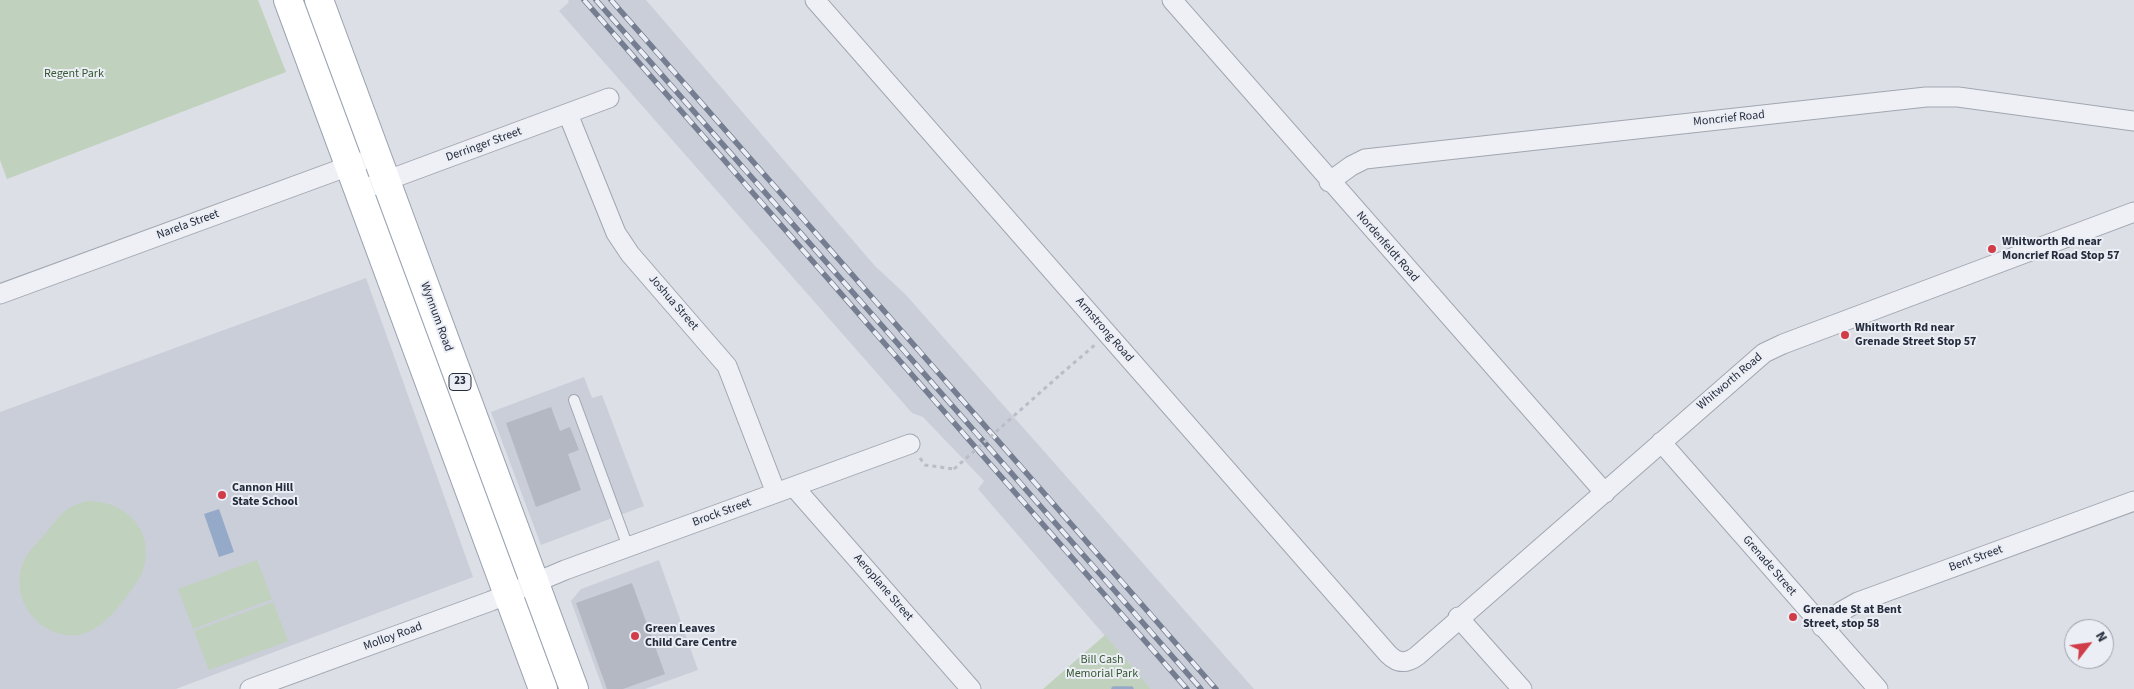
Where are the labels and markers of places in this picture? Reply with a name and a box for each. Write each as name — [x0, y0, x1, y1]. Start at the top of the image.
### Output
place label: Whitworth Rd near Moncrief Road Stop 57 — [2002, 235, 2120, 263]
marker: Whitworth Rd near Moncrief Road Stop 57 — [1986, 243, 1998, 255]
place label: Whitworth Rd near Grenade Street Stop 57 — [1855, 321, 1976, 349]
marker: Whitworth Rd near Grenade Street Stop 57 — [1839, 329, 1851, 341]
place label: Cannon Hill State School — [232, 481, 298, 509]
marker: Cannon Hill State School — [216, 489, 228, 501]
place label: Grenade St at Bent Street, stop 58 — [1803, 603, 1902, 631]
marker: Grenade St at Bent Street, stop 58 — [1787, 611, 1799, 623]
place label: Green Leaves Child Care Centre — [645, 622, 737, 650]
marker: Green Leaves Child Care Centre — [629, 630, 641, 642]

